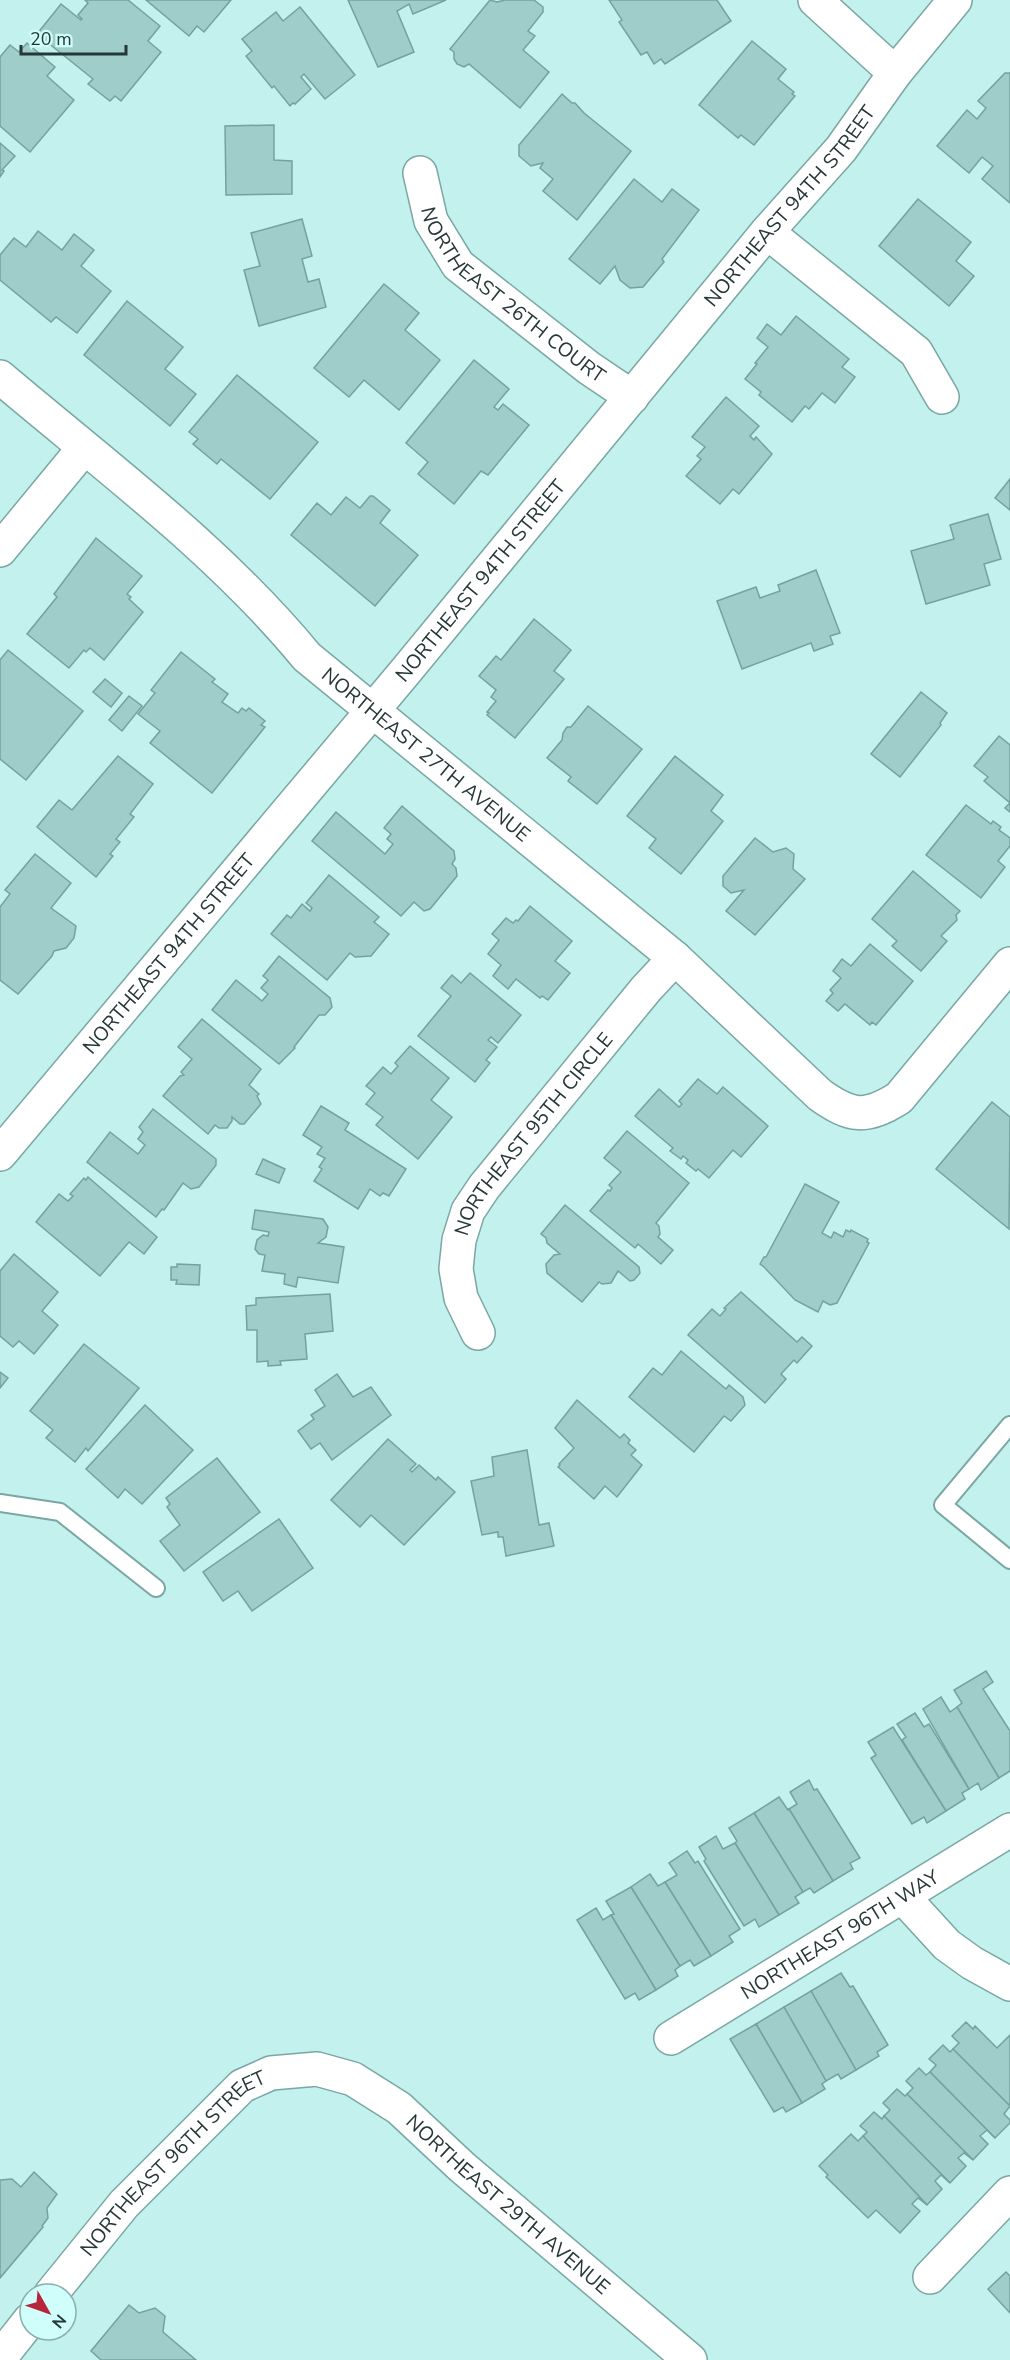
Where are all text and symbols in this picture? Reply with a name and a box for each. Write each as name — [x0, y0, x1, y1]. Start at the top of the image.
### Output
scale bar — [21, 18, 126, 56]
text: 20 m — [30, 27, 72, 51]
street label: NORTHEAST 94TH STREET — [698, 100, 881, 312]
street label: NORTHEAST 26TH COURT — [415, 204, 611, 389]
street label: NORTHEAST 94TH STREET — [389, 474, 571, 687]
street label: NORTHEAST 27TH AVENUE — [316, 661, 536, 848]
street label: NORTHEAST 94TH STREET — [76, 847, 261, 1059]
street label: NORTHEAST 95TH CIRCLE — [448, 1027, 619, 1239]
street label: NORTHEAST 96TH WAY — [736, 1863, 945, 2006]
street label: NORTHEAST 96TH STREET — [74, 2064, 270, 2262]
street label: NORTHEAST 29TH AVENUE — [400, 2108, 616, 2300]
north arrow — [18, 2282, 78, 2342]
text: N — [46, 2309, 71, 2333]

